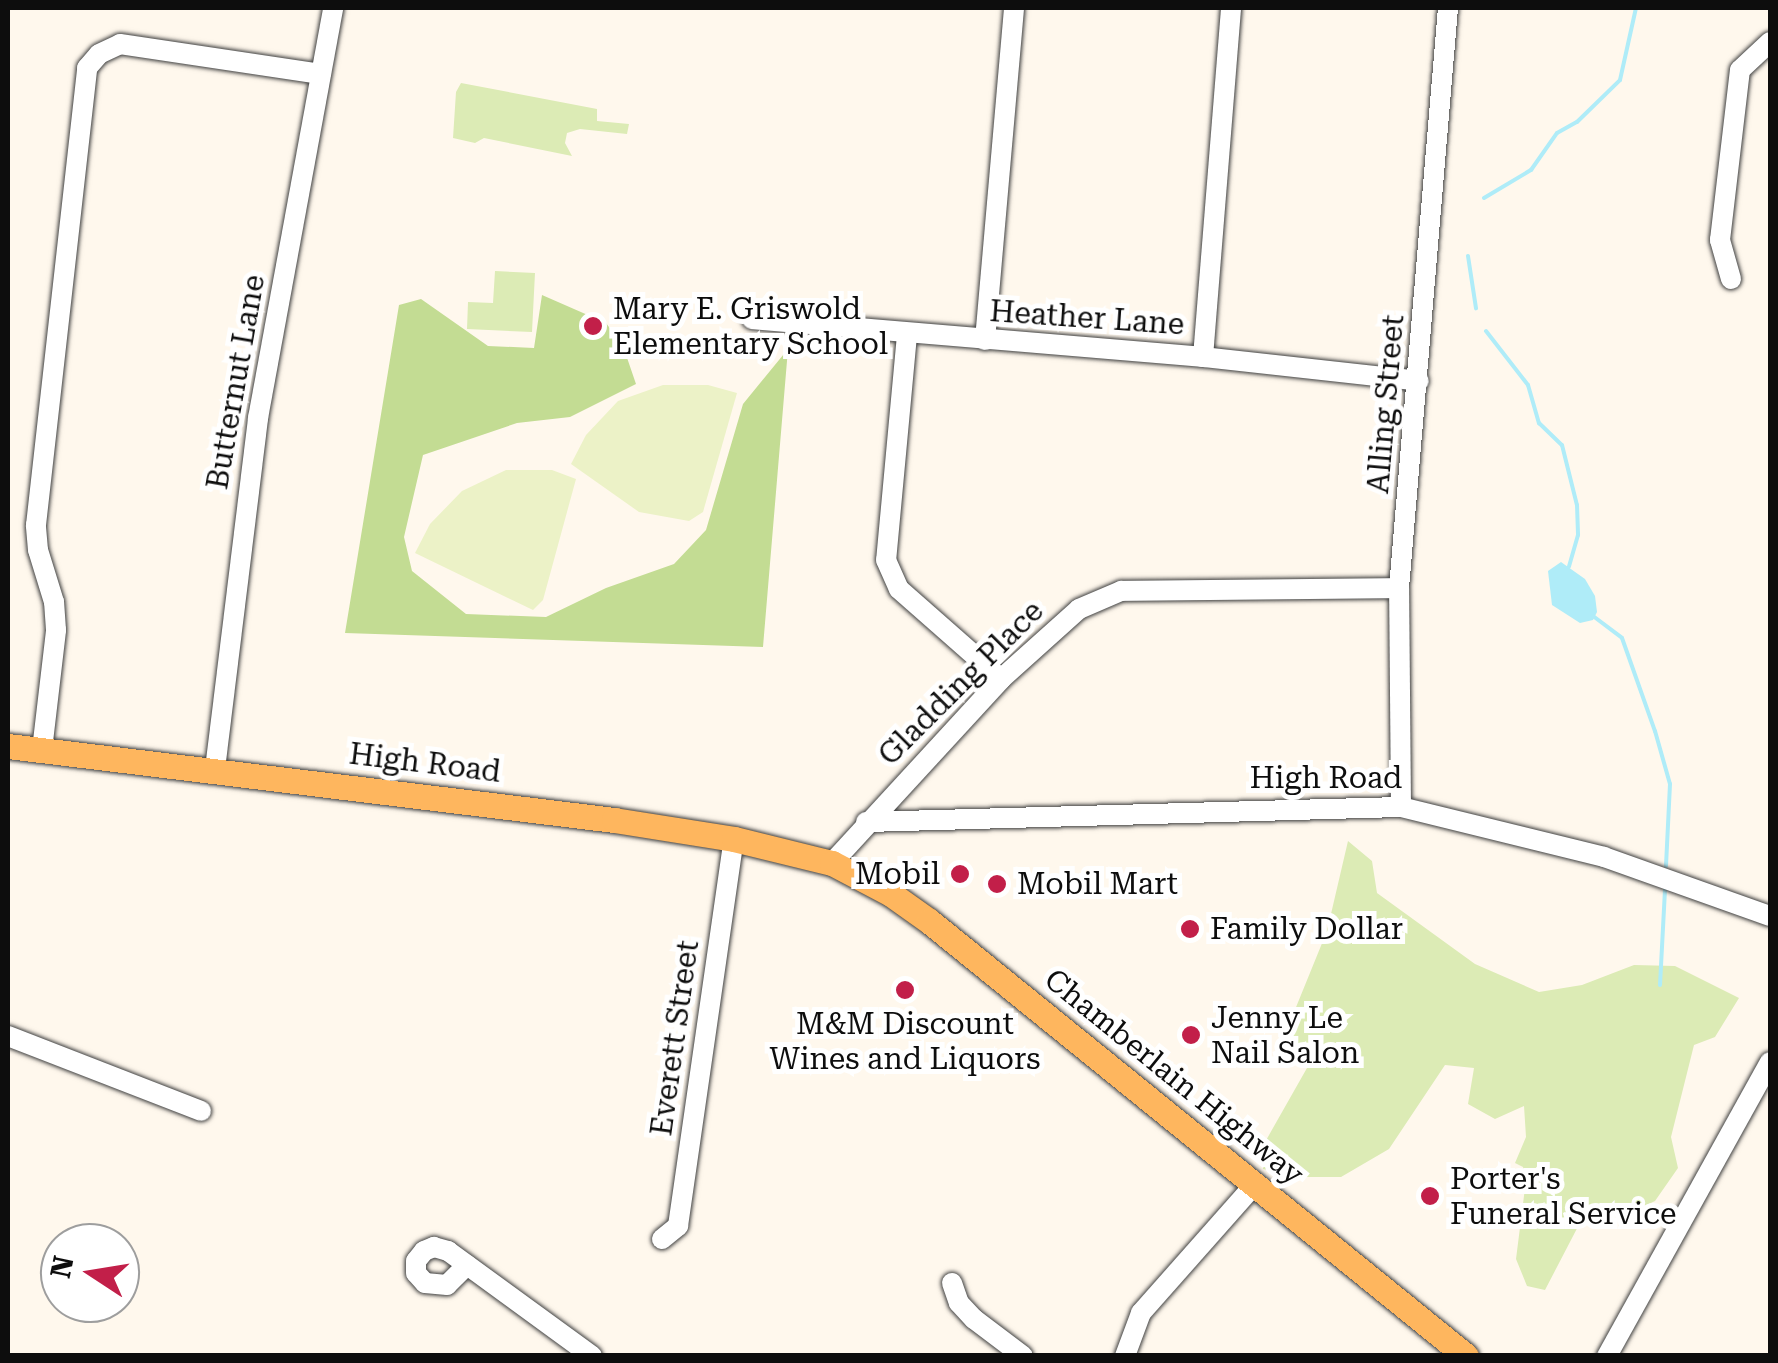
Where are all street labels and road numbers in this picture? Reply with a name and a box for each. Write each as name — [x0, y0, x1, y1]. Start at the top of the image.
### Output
street label: Butternut Lane — [199, 272, 273, 492]
street label: Heather Lane — [989, 293, 1185, 343]
street label: Alling Street — [1360, 313, 1412, 495]
street label: Gladding Place — [871, 593, 1051, 773]
street label: High Road — [347, 736, 503, 790]
street label: High Road — [1250, 760, 1402, 796]
street label: Everett Street — [643, 938, 707, 1138]
street label: Chamberlain Highway — [1037, 962, 1311, 1192]

